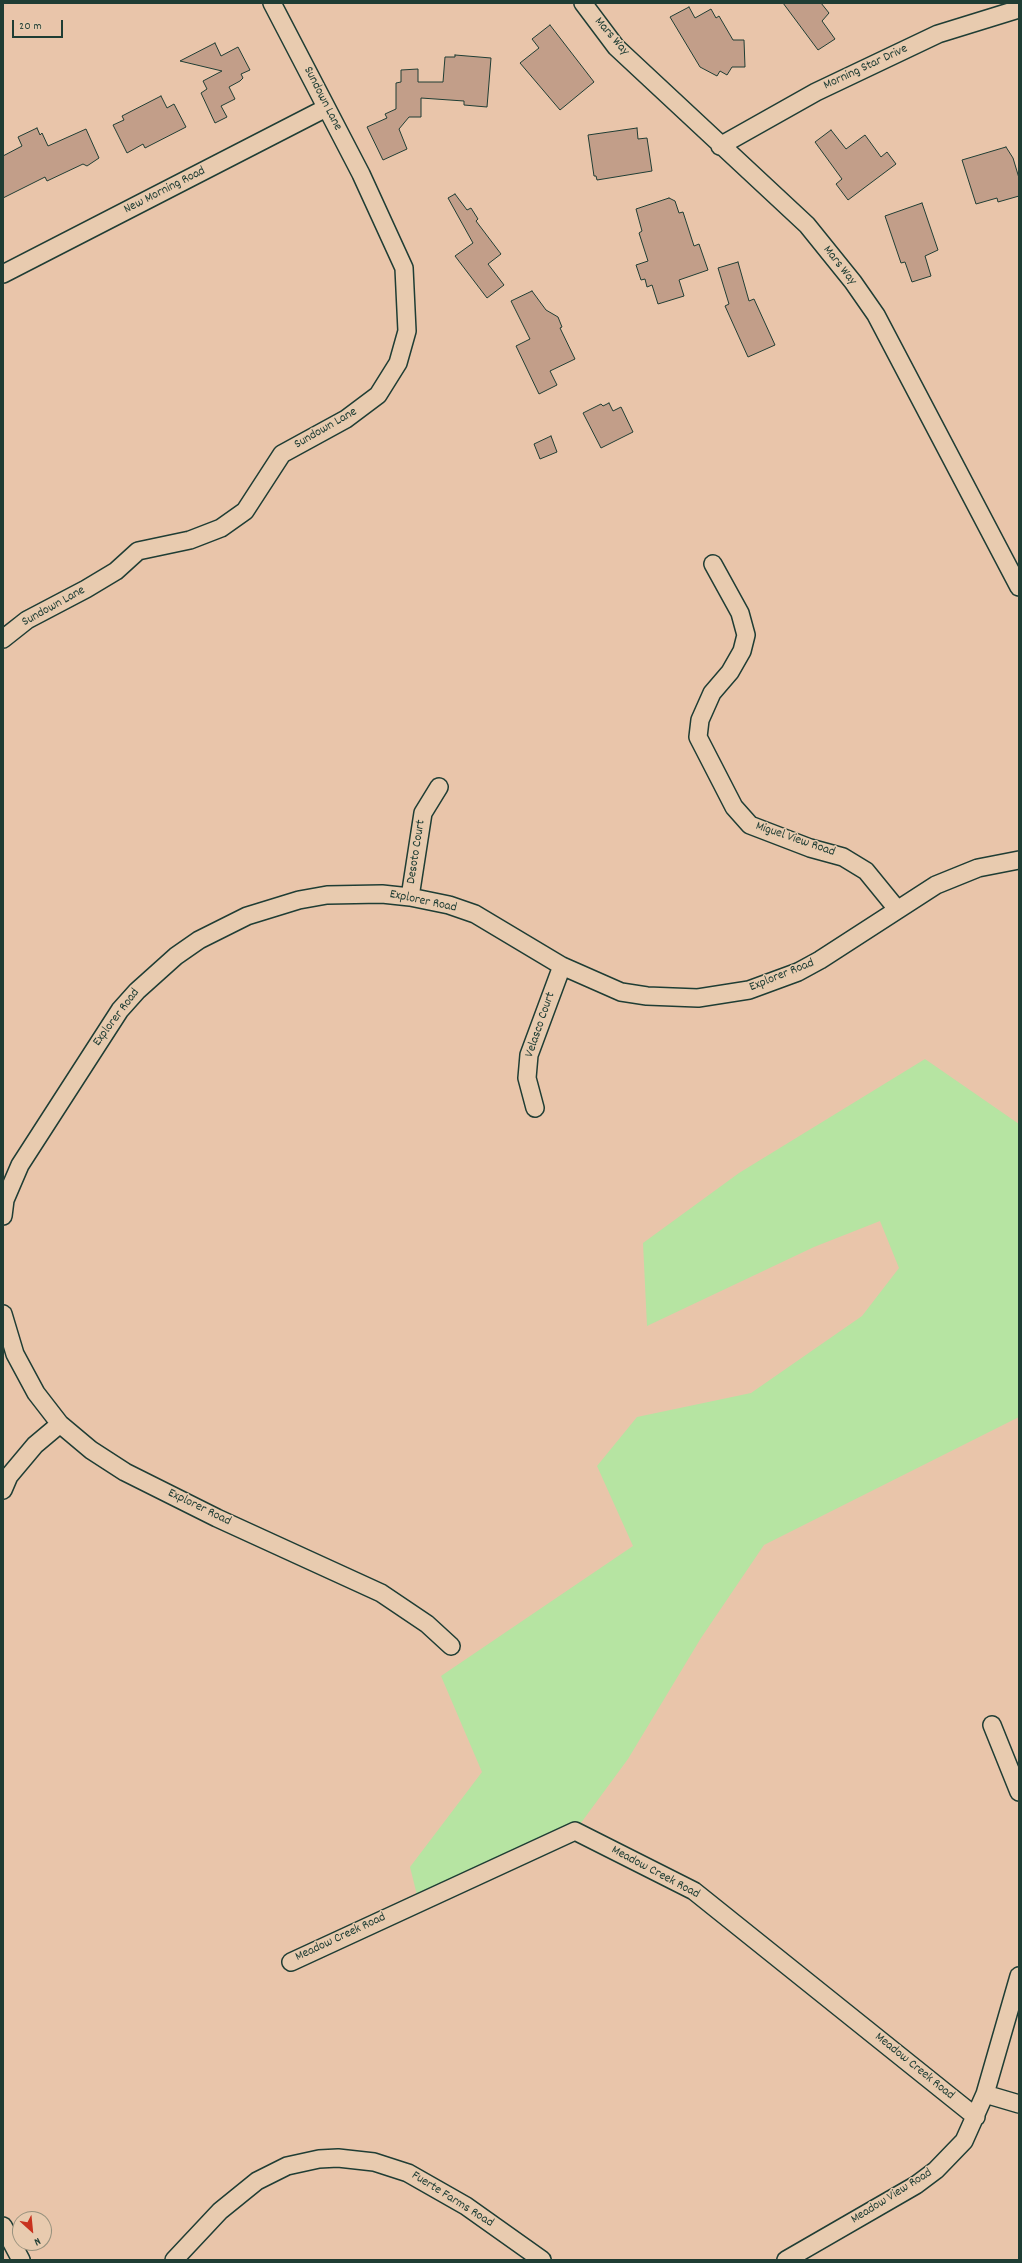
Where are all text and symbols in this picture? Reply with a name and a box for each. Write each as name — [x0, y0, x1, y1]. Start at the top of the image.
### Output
scale bar — [14, 12, 65, 38]
street label: Mars Way — [590, 15, 632, 59]
text: 20 m — [19, 18, 42, 35]
street label: Morning Star Drive — [822, 42, 910, 94]
street label: Sundown Lane — [299, 64, 345, 134]
street label: New Morning Road — [122, 164, 208, 218]
street label: Mars Way — [819, 243, 859, 289]
street label: Sundown Lane — [292, 405, 360, 453]
street label: Sundown Lane — [20, 583, 88, 631]
street label: Desoto Court — [404, 819, 430, 885]
street label: Miguel View Road — [753, 819, 837, 861]
street label: Explorer Road — [388, 887, 458, 917]
street label: Explorer Road — [747, 956, 817, 996]
street label: Explorer Road — [90, 986, 144, 1050]
street label: Velasco Court — [523, 990, 559, 1060]
street label: Explorer Road — [165, 1486, 233, 1530]
street label: Meadow Creek Road — [608, 1843, 702, 1903]
street label: Meadow Creek Road — [293, 1910, 389, 1966]
street label: Meadow Creek Road — [871, 2030, 957, 2104]
street label: Meadow View Road — [849, 2166, 935, 2228]
street label: Fuerte Farms Road — [408, 2169, 496, 2231]
north arrow — [12, 2211, 52, 2251]
text: N — [31, 2232, 43, 2249]

